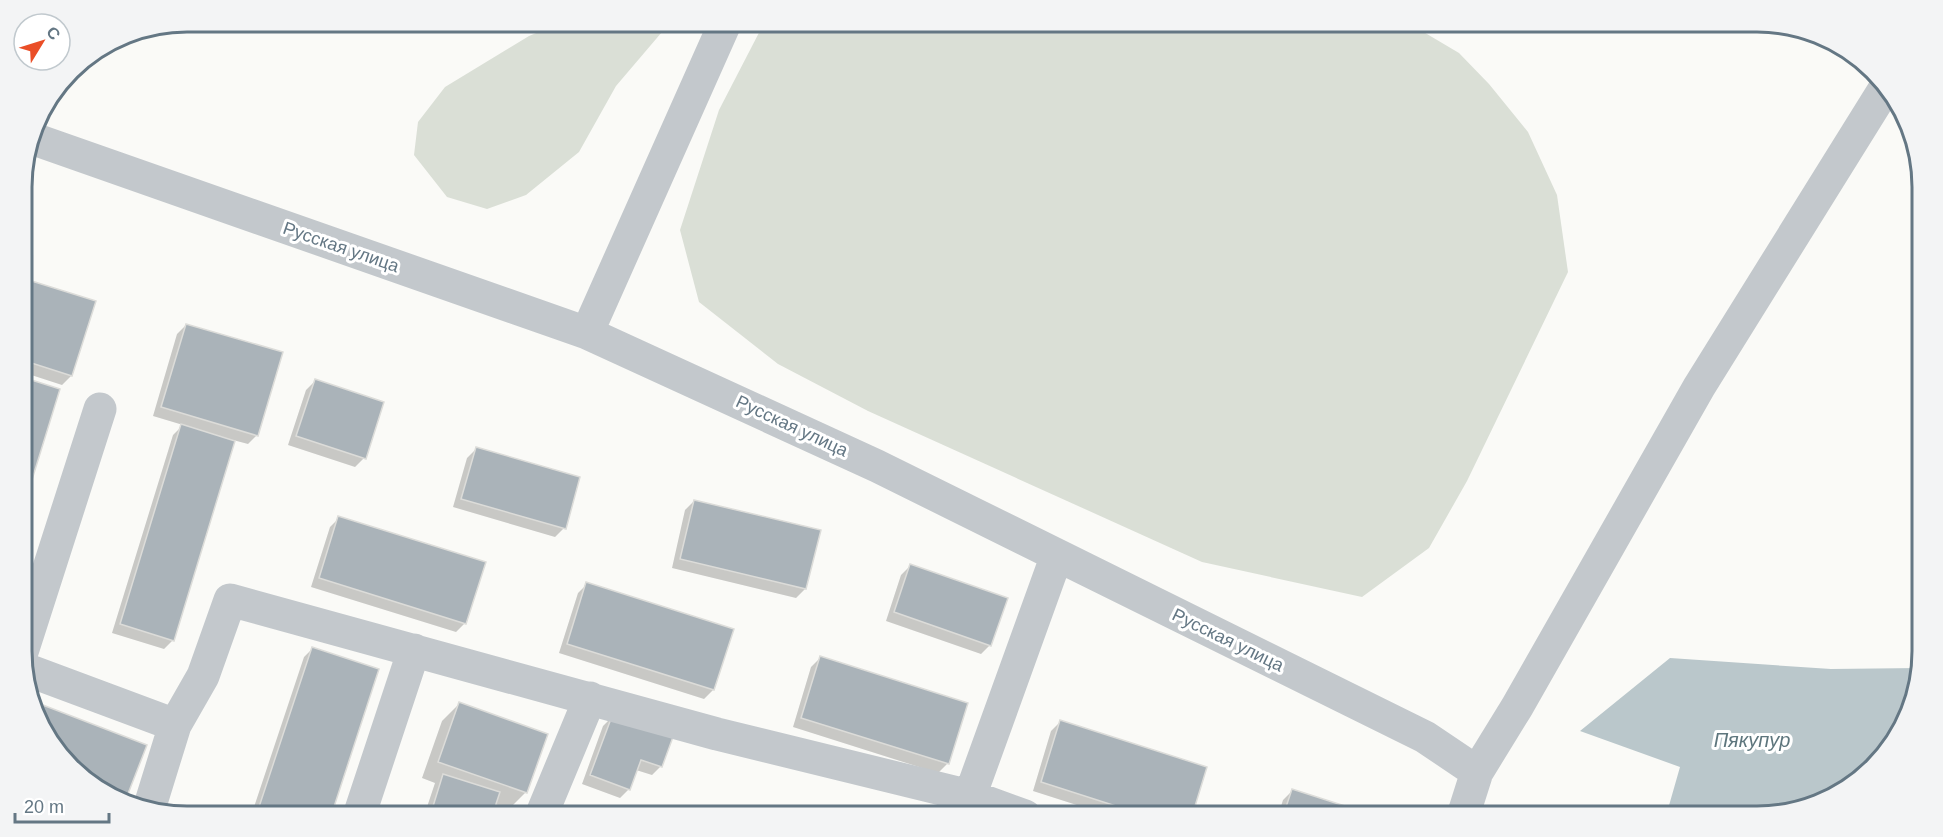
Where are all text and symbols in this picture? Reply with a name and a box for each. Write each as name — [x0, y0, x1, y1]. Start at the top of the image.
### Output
north arrow — [12, 12, 72, 72]
text: С — [43, 23, 64, 43]
street label: Русская улица — [280, 218, 403, 277]
street label: Русская улица — [733, 391, 852, 461]
street label: Русская улица — [1169, 604, 1288, 676]
water label: Пякупур — [1714, 729, 1790, 751]
scale bar — [15, 786, 110, 824]
text: 20 m — [24, 797, 64, 817]

